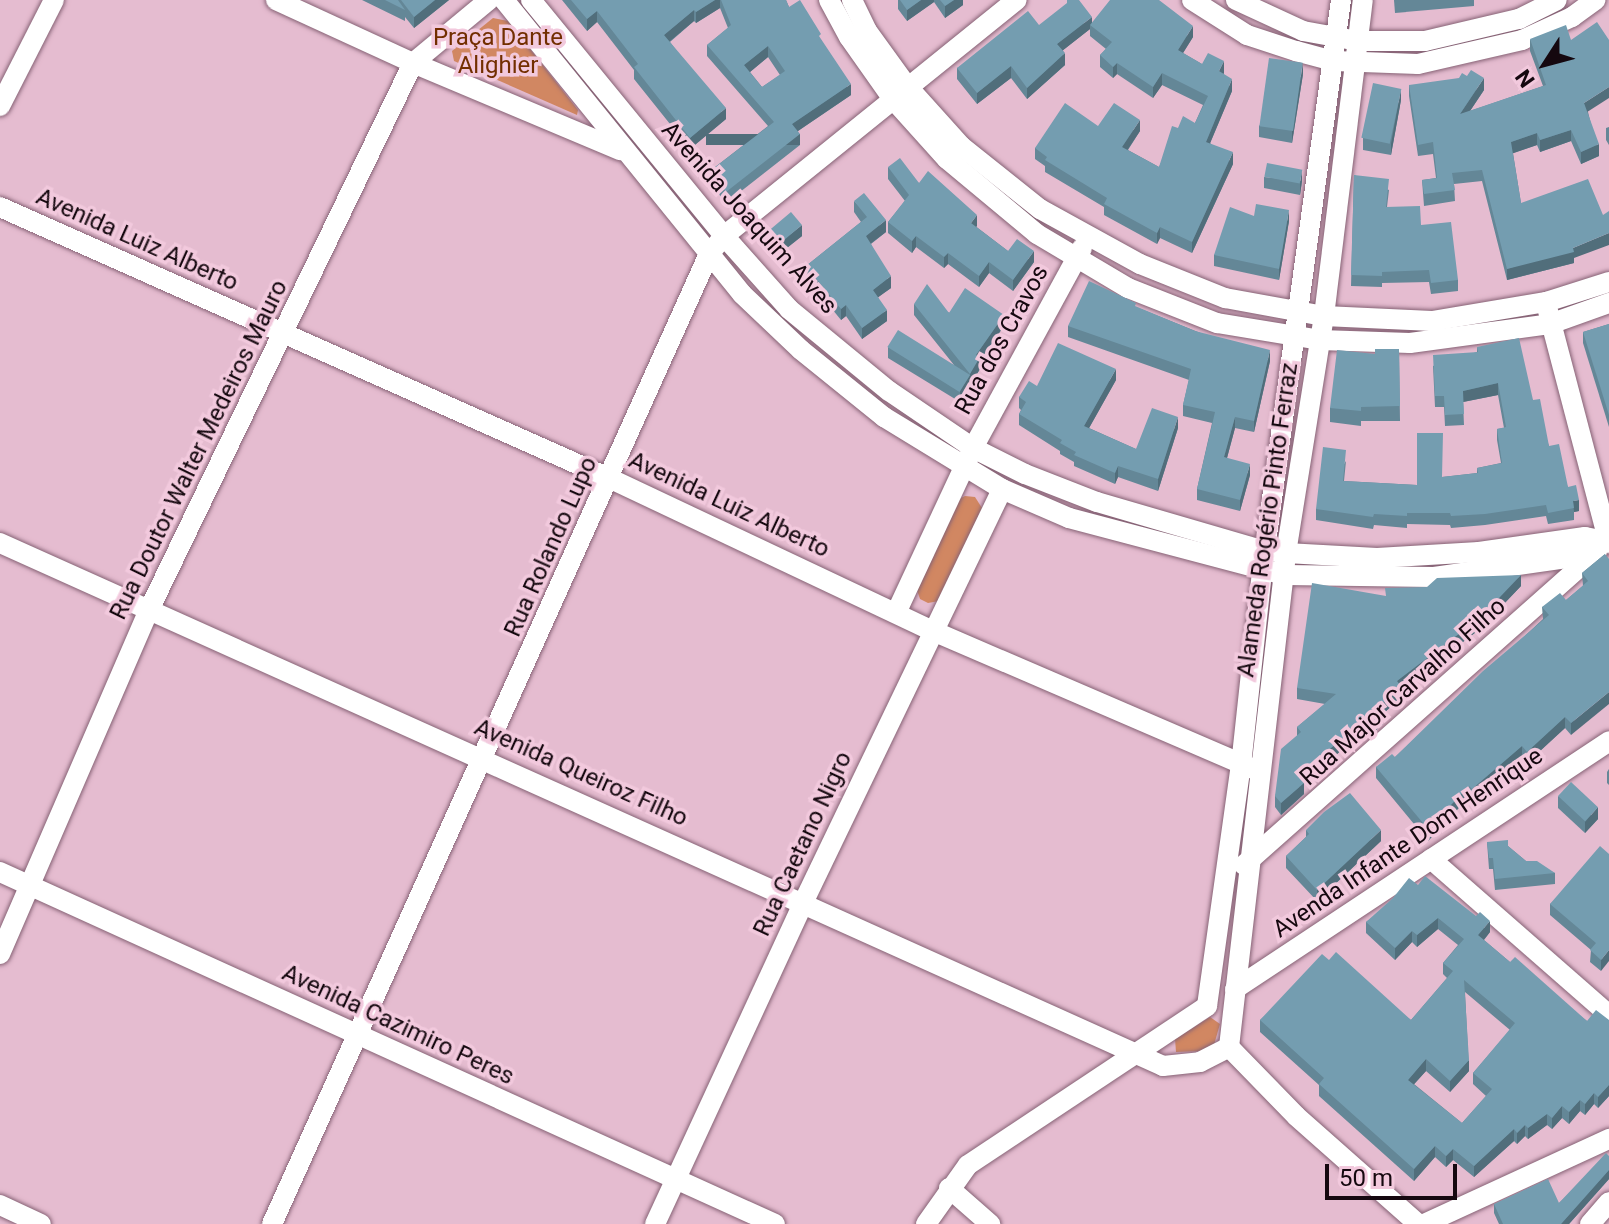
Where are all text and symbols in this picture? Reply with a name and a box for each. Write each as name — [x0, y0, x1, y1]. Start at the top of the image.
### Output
park label: Praça Dante Alighier — [433, 24, 563, 80]
north arrow — [1505, 24, 1585, 104]
text: N — [1511, 65, 1540, 92]
street label: Avenida Joaquim Alves — [655, 116, 843, 320]
street label: Avenida Luiz Alberto — [32, 183, 242, 297]
street label: Rua dos Cravos — [949, 260, 1055, 420]
street label: Rua Doutor Walter Medeiros Mauro — [104, 276, 294, 624]
street label: Alameda Rogério Pinto Ferraz — [1232, 361, 1304, 679]
street label: Avenida Luiz Alberto — [624, 446, 834, 564]
street label: Rua Rolando Lupo — [498, 453, 604, 641]
street label: Rua Major Carvalho Filho — [1294, 592, 1512, 792]
street label: Avenida Queiroz Filho — [470, 713, 692, 833]
street label: Avenda Infante Dom Henrique — [1268, 742, 1548, 944]
street label: Rua Caetano Nigro — [748, 747, 858, 941]
street label: Avenida Cazimiro Peres — [278, 959, 518, 1091]
scale bar — [1329, 1148, 1461, 1198]
text: 50 m — [1339, 1164, 1393, 1192]

